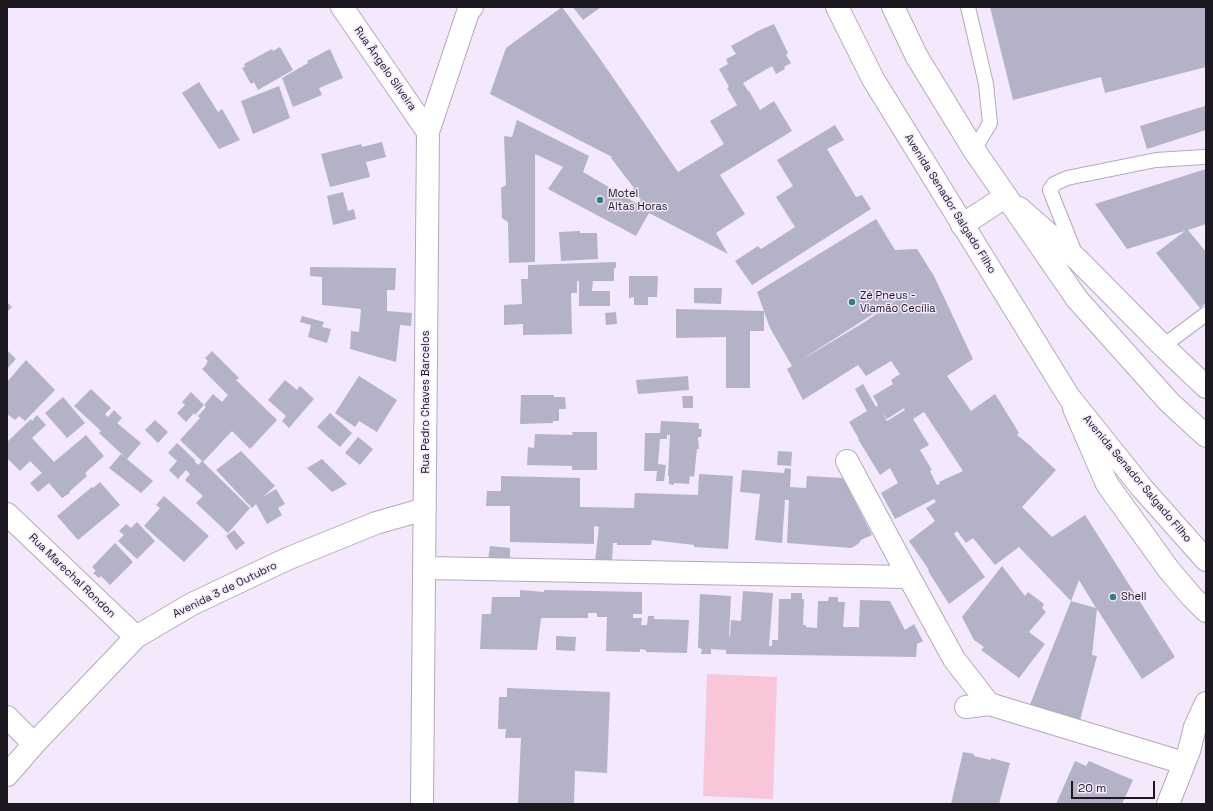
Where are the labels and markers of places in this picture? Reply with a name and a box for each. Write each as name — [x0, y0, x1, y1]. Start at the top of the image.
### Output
place label: Motel Altas Horas — [608, 187, 668, 213]
marker: Motel Altas Horas — [595, 195, 605, 205]
place label: Zé Pneus - Viamão Cecília — [860, 289, 936, 315]
marker: Zé Pneus - Viamão Cecília — [847, 297, 857, 307]
place label: Shell — [1121, 590, 1146, 604]
marker: Shell — [1108, 592, 1118, 602]

